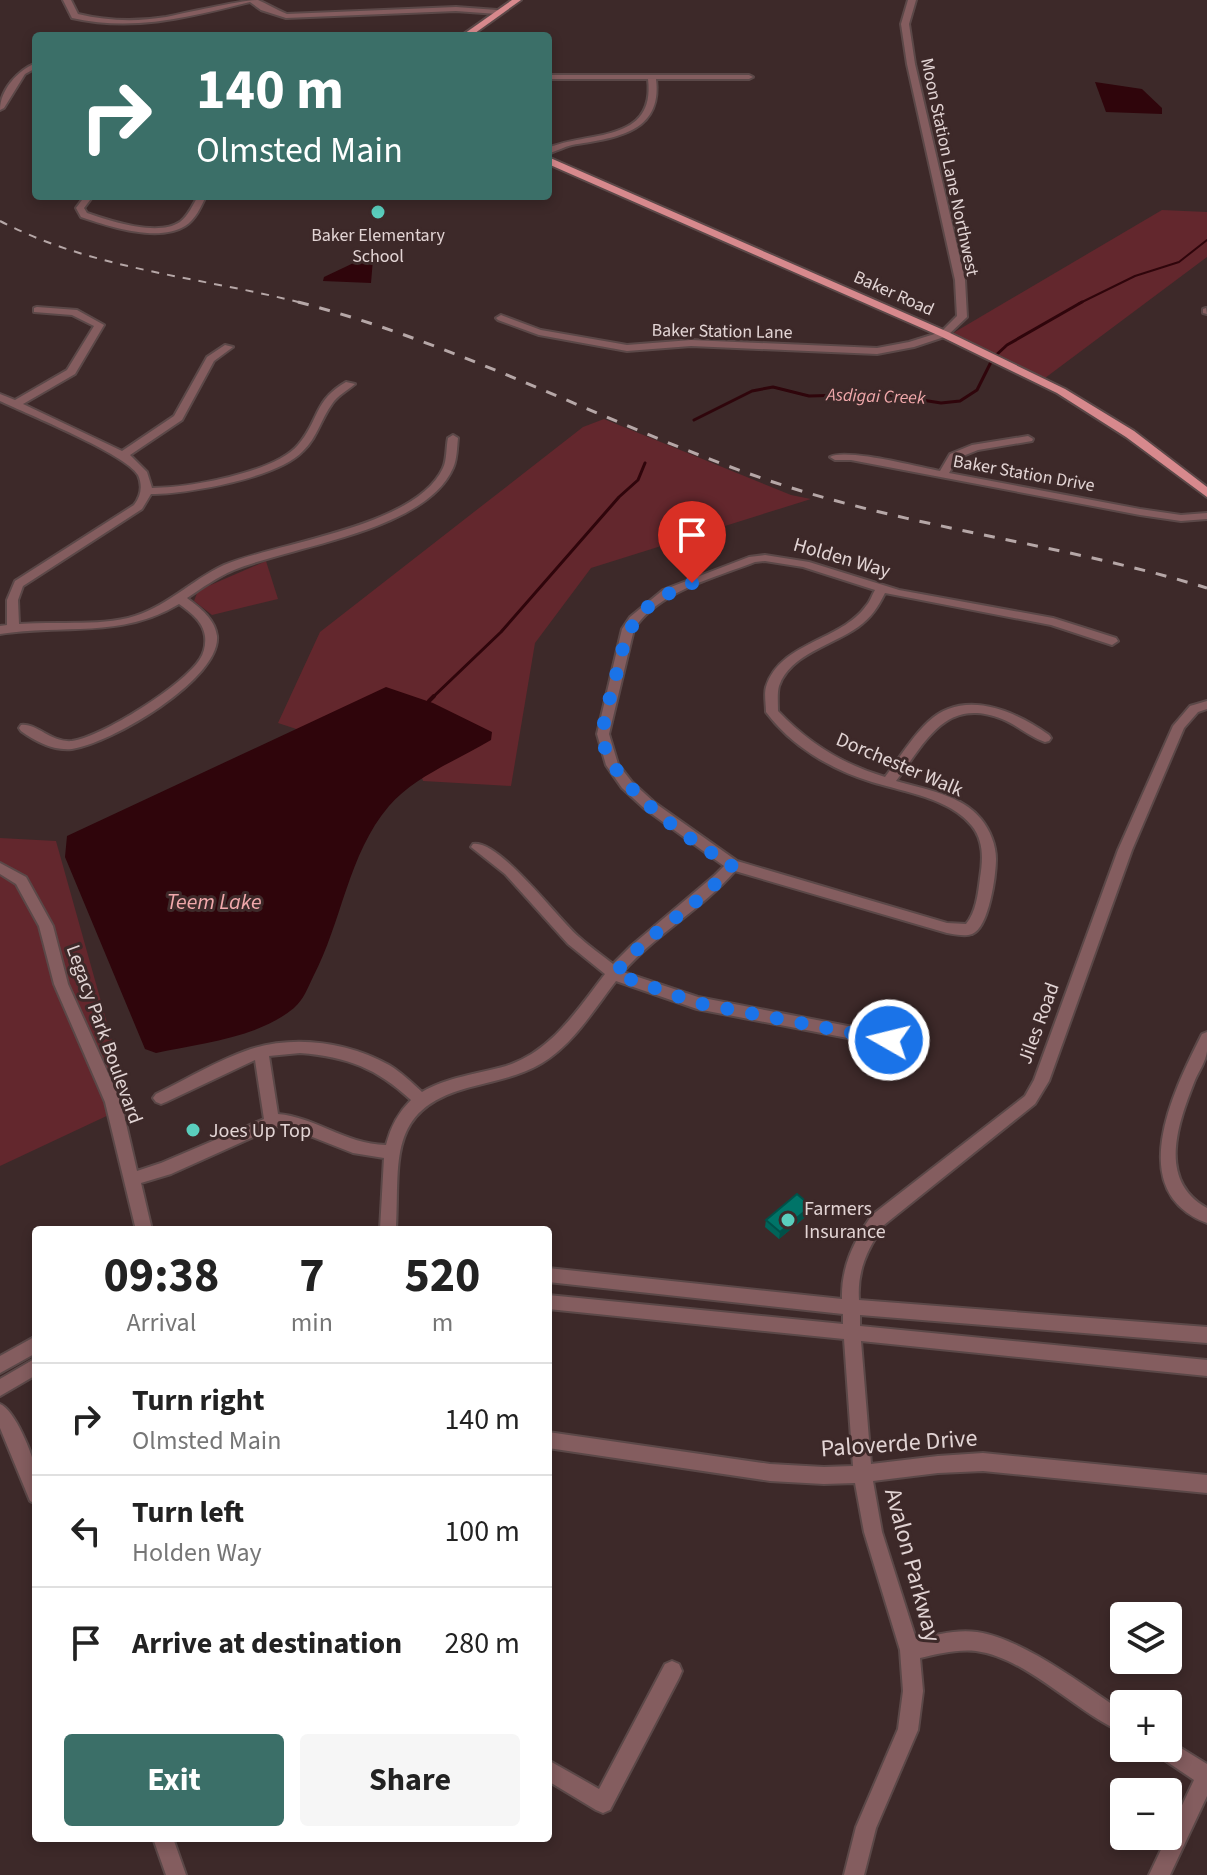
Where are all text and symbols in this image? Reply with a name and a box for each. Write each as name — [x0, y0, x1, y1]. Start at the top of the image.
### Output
text: 140 m — [196, 51, 344, 130]
street label: Moon Station Lane Northwest — [914, 56, 985, 278]
icon: right — [64, 64, 168, 168]
text: Olmsted Main — [196, 125, 403, 176]
marker: Baker Elementary School — [369, 203, 387, 221]
place label: Baker Elementary School — [311, 223, 445, 269]
street label: Baker Road — [850, 265, 938, 322]
street label: Baker Station Lane — [651, 318, 793, 345]
water label: Asdigai Creek — [825, 382, 926, 411]
street label: Baker Station Drive — [951, 449, 1097, 498]
pin — [658, 501, 726, 583]
icon: arrive — [670, 513, 714, 557]
street label: Holden Way — [790, 531, 894, 585]
street label: Dorchester Walk — [832, 726, 968, 804]
water label: Teem Lake — [166, 886, 262, 918]
street label: Legacy Park Boulevard — [59, 941, 149, 1128]
street label: Jiles Road — [1011, 979, 1067, 1068]
position arrow — [847, 998, 931, 1082]
place label: Joes Up Top — [209, 1117, 311, 1145]
marker: Joes Up Top — [184, 1121, 202, 1139]
place label: Farmers Insurance — [804, 1195, 886, 1246]
marker: Farmers Insurance — [779, 1211, 797, 1229]
text: 09:38 — [103, 1242, 219, 1310]
text: 7 — [299, 1242, 325, 1310]
text: 520 — [404, 1242, 480, 1310]
text: Arrival — [126, 1304, 196, 1341]
text: min — [291, 1304, 333, 1341]
text: m — [432, 1304, 453, 1341]
text: Turn right — [132, 1379, 264, 1422]
icon: right — [64, 1397, 108, 1441]
text: 140 m — [444, 1398, 520, 1441]
street label: Paloverde Drive — [820, 1421, 978, 1466]
text: Olmsted Main — [132, 1422, 281, 1459]
street label: Avalon Parkway — [875, 1484, 950, 1646]
text: Turn left — [132, 1491, 244, 1534]
icon: left — [64, 1509, 108, 1553]
text: 100 m — [444, 1510, 520, 1553]
text: Holden Way — [132, 1534, 262, 1571]
map controls — [1110, 1602, 1182, 1850]
button: layers — [1110, 1602, 1182, 1674]
icon: arrive — [64, 1621, 108, 1665]
text: Arrive at destination — [132, 1622, 402, 1665]
text: 280 m — [444, 1622, 520, 1665]
button: + — [1110, 1690, 1182, 1762]
button: Exit — [64, 1734, 284, 1826]
button: Share — [300, 1734, 520, 1826]
button: − — [1110, 1778, 1182, 1850]

